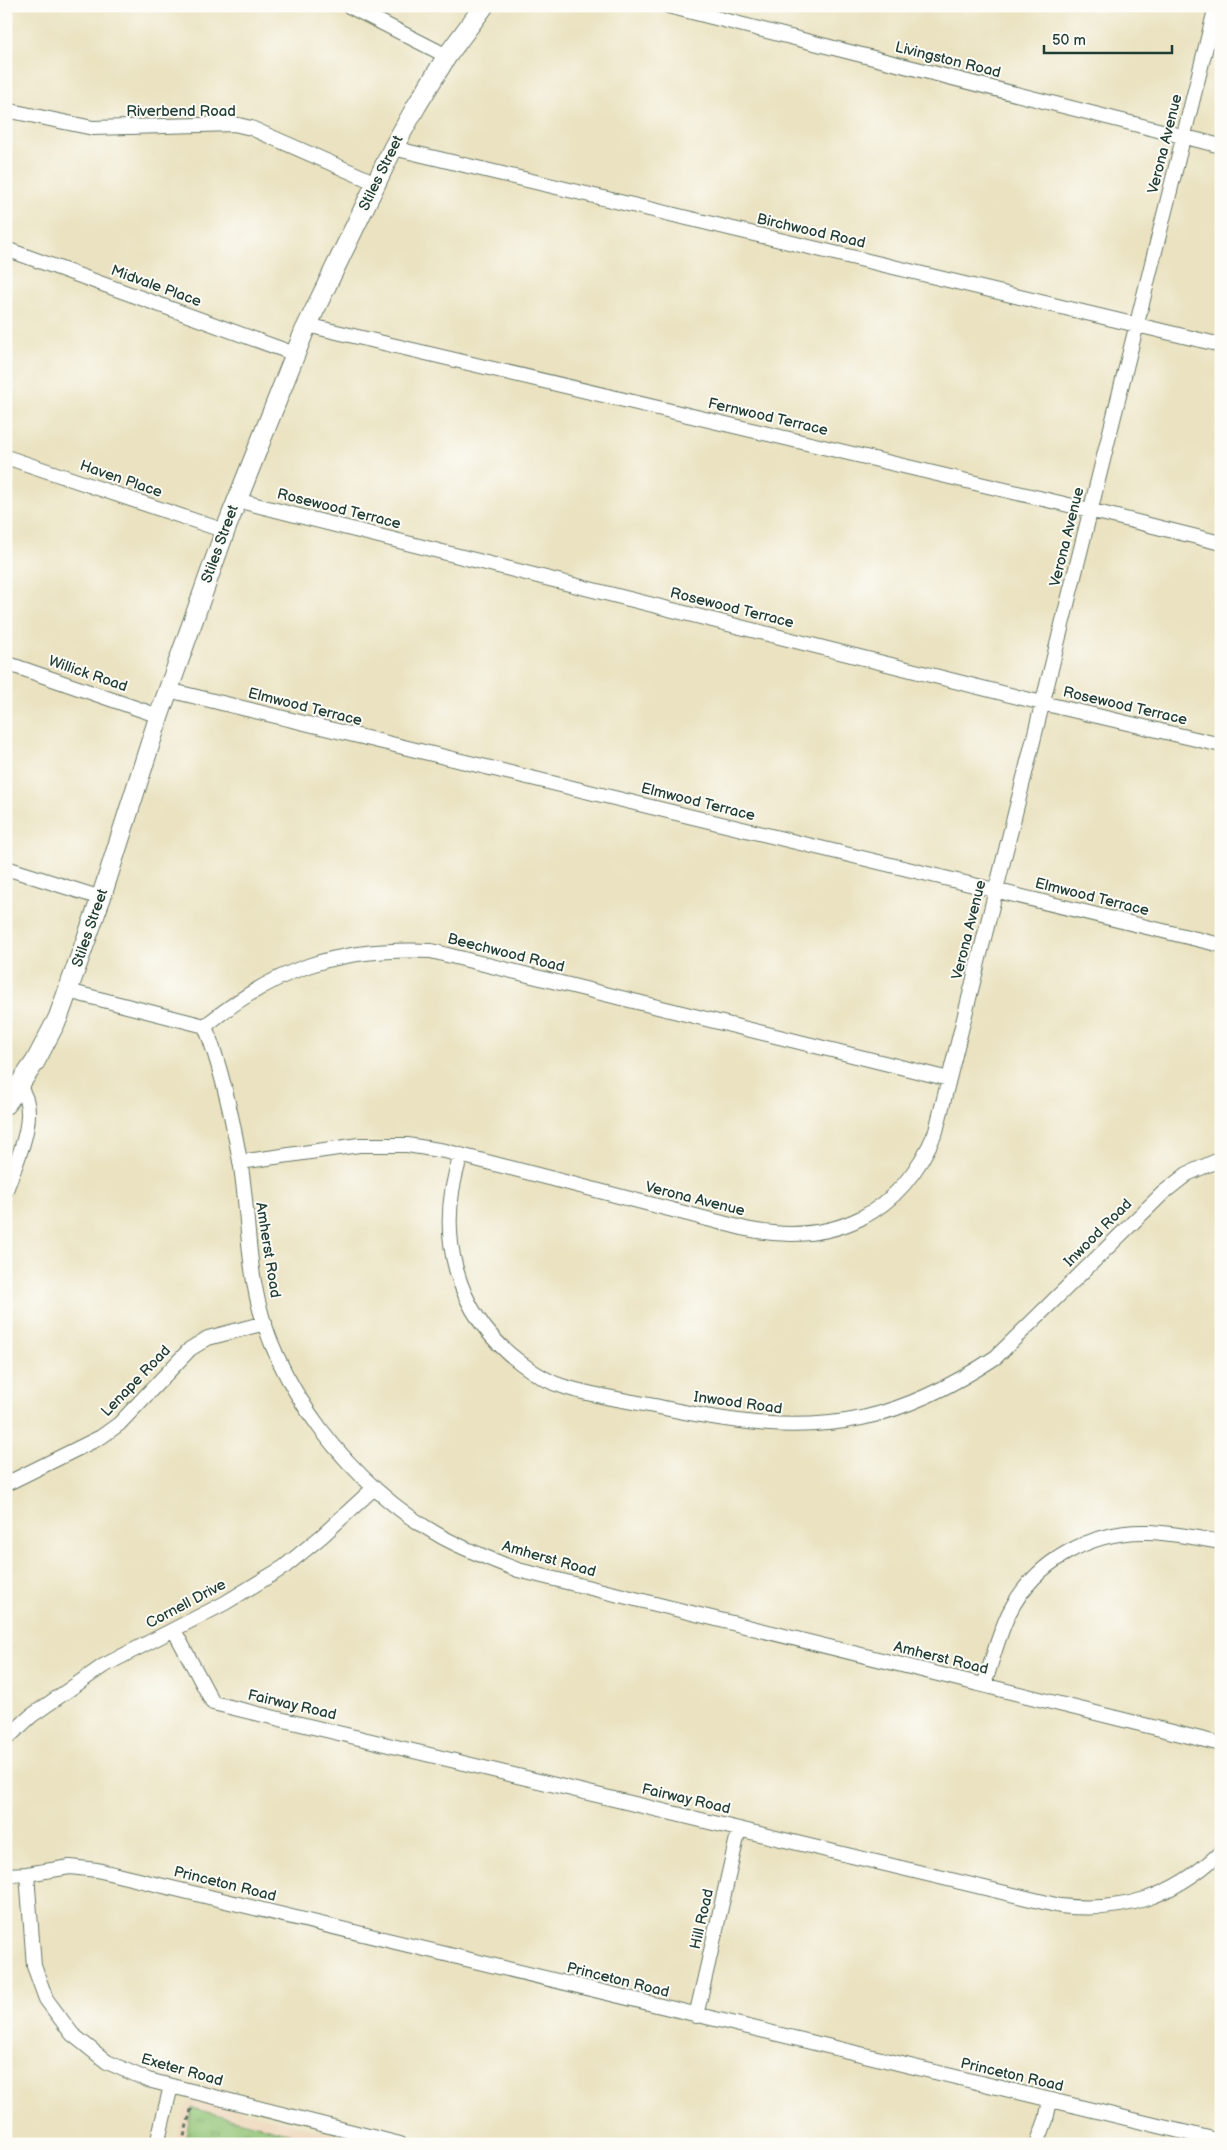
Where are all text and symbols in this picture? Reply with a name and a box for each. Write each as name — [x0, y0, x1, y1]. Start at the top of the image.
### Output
scale bar — [1044, 22, 1172, 54]
text: 50 m — [1052, 31, 1086, 50]
street label: Livingston Road — [893, 38, 1003, 82]
street label: Verona Avenue — [1143, 92, 1187, 196]
street label: Riverbend Road — [126, 102, 236, 121]
street label: Stiles Street — [355, 132, 408, 214]
street label: Birchwood Road — [755, 209, 867, 253]
street label: Midvale Place — [108, 261, 204, 311]
street label: Fernwood Terrace — [706, 394, 830, 440]
street label: Haven Place — [77, 456, 165, 502]
street label: Rosewood Terrace — [275, 484, 403, 534]
street label: Verona Avenue — [1045, 485, 1089, 589]
street label: Stiles Street — [197, 502, 243, 586]
street label: Rosewood Terrace — [668, 583, 796, 633]
street label: Willick Road — [46, 652, 130, 696]
street label: Rosewood Terrace — [1061, 682, 1189, 730]
street label: Elmwood Terrace — [246, 684, 364, 730]
street label: Elmwood Terrace — [639, 779, 757, 825]
street label: Elmwood Terrace — [1033, 874, 1151, 920]
street label: Verona Avenue — [947, 878, 991, 982]
street label: Stiles Street — [68, 886, 112, 970]
street label: Beechwood Road — [445, 929, 567, 977]
street label: Verona Avenue — [643, 1177, 747, 1221]
street label: Inwood Road — [1060, 1195, 1136, 1271]
street label: Amherst Road — [251, 1201, 285, 1299]
street label: Lenape Road — [97, 1341, 175, 1421]
street label: Inwood Road — [693, 1387, 783, 1419]
street label: Amherst Road — [500, 1537, 598, 1581]
street label: Cornell Drive — [143, 1575, 229, 1633]
street label: Amherst Road — [892, 1637, 990, 1679]
street label: Fairway Road — [246, 1686, 338, 1724]
street label: Fairway Road — [640, 1780, 732, 1818]
street label: Princeton Road — [172, 1862, 278, 1906]
street label: Hill Road — [686, 1887, 718, 1951]
street label: Princeton Road — [565, 1958, 671, 2002]
street label: Exeter Road — [139, 2049, 225, 2091]
street label: Princeton Road — [959, 2054, 1065, 2096]

